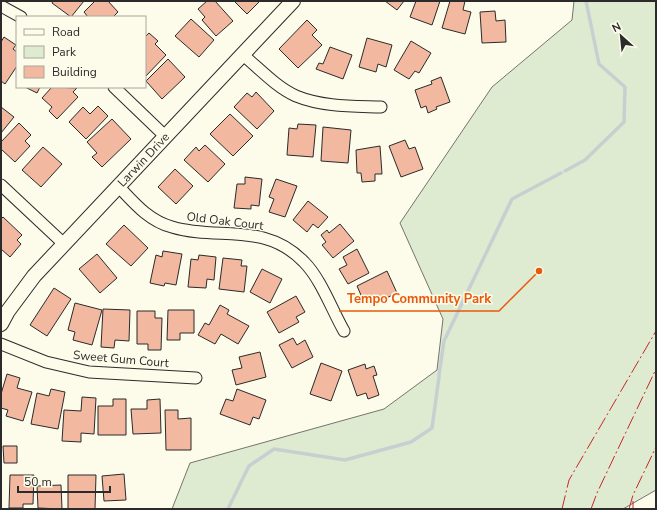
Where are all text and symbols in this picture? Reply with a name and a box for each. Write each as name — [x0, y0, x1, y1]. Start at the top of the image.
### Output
legend — [16, 16, 146, 88]
north arrow — [601, 16, 641, 56]
text: N — [610, 19, 624, 36]
text: Road — [52, 24, 80, 40]
text: Park — [52, 44, 77, 60]
text: Building — [52, 64, 97, 80]
street label: Larwin Drive — [114, 129, 173, 190]
street label: Old Oak Court — [186, 208, 265, 234]
callout: Tempo Community Park — [339, 286, 499, 311]
text: Tempo Community Park — [347, 290, 492, 308]
street label: Sweet Gum Court — [72, 347, 170, 371]
scale bar — [18, 468, 110, 494]
text: 50 m — [24, 474, 52, 490]

